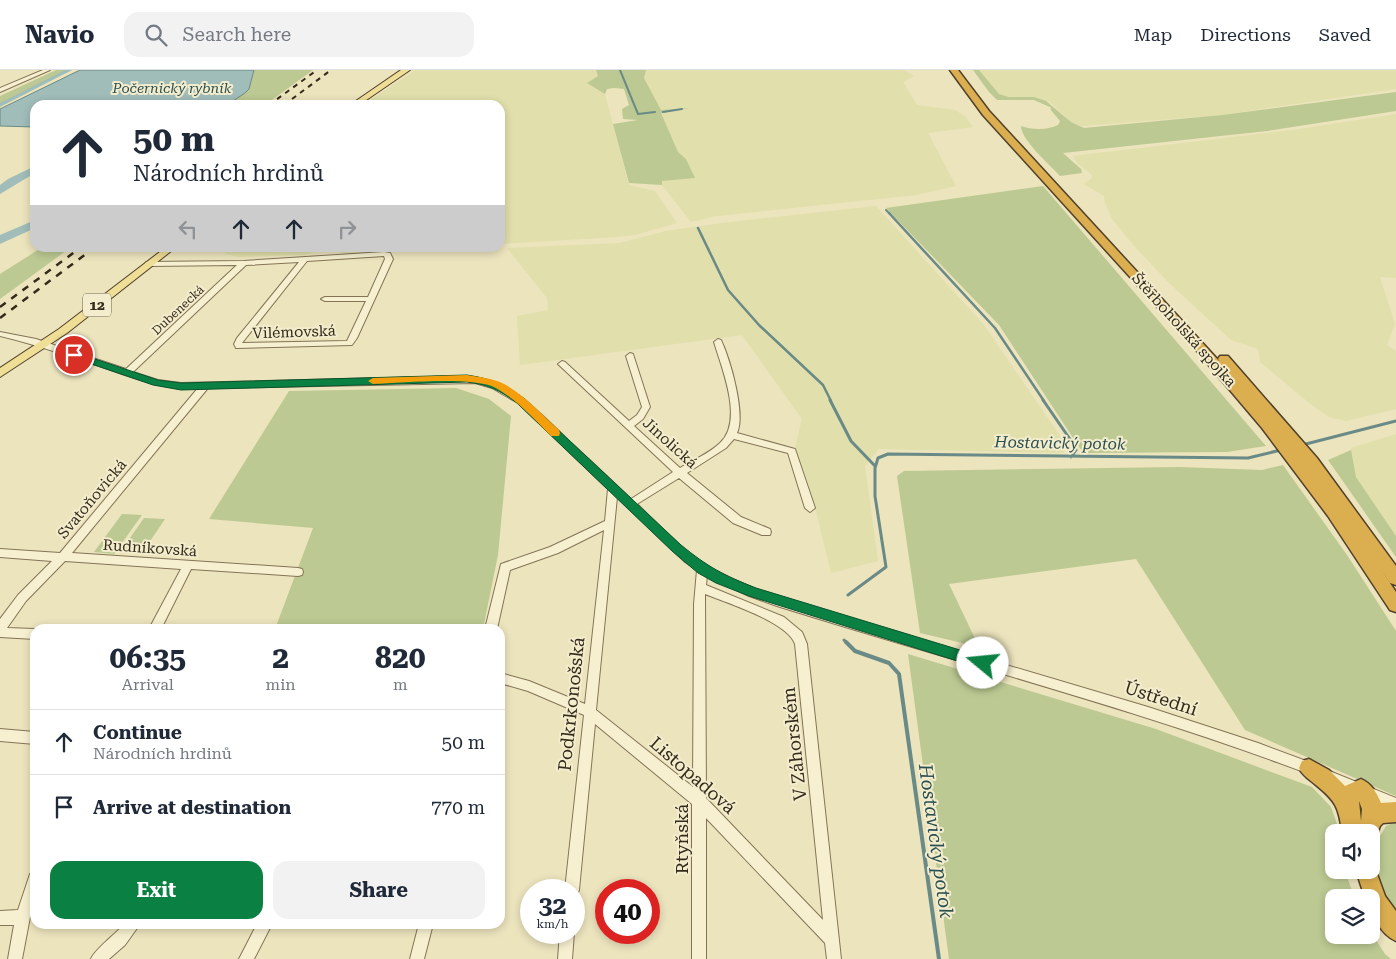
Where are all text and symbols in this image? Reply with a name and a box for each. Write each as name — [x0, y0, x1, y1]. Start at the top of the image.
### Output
search box — [124, 12, 474, 57]
text: Navio — [25, 21, 94, 49]
icon: search — [142, 21, 170, 49]
text: Search here — [182, 23, 291, 46]
text: Map — [1134, 24, 1172, 45]
text: Directions — [1200, 24, 1291, 45]
text: Saved — [1319, 24, 1371, 45]
water label: Počernický rybník — [112, 80, 232, 96]
text: 50 m — [133, 119, 215, 160]
icon: ahead — [50, 120, 115, 185]
text: Národních hrdinů — [133, 161, 324, 186]
icon: left — [174, 215, 202, 243]
icon: ahead — [227, 215, 255, 243]
icon: ahead — [280, 215, 308, 243]
icon: right — [333, 215, 361, 243]
street label: Štěrboholská spojka — [1128, 269, 1240, 391]
street label: Dubenecká — [149, 282, 207, 338]
road number: 12 — [83, 294, 111, 316]
street label: Vilémovská — [252, 322, 336, 342]
pin — [53, 334, 95, 376]
icon: arrive — [60, 341, 88, 369]
street label: Jinolická — [639, 414, 701, 472]
water label: Hostavický potok — [993, 432, 1126, 454]
street label: Svatoňovická — [54, 456, 130, 542]
street label: Rudníkovská — [102, 536, 198, 560]
street label: Podkrkonošská — [554, 636, 589, 772]
position arrow — [956, 636, 1008, 688]
text: 06:35 — [109, 640, 186, 675]
text: 2 — [272, 640, 289, 675]
text: 820 — [375, 640, 425, 675]
text: Arrival — [122, 675, 174, 694]
text: min — [266, 675, 296, 694]
text: m — [393, 675, 408, 694]
street label: Ústřední — [1122, 676, 1200, 720]
street label: V Záhorském — [778, 686, 810, 802]
text: Continue — [93, 721, 182, 744]
icon: ahead — [50, 728, 78, 756]
text: 50 m — [442, 731, 485, 754]
street label: Listopadová — [646, 732, 740, 818]
text: Národních hrdinů — [93, 744, 232, 763]
water label: Hostavický potok — [914, 761, 958, 920]
icon: arrive — [50, 793, 78, 821]
text: Arrive at destination — [93, 796, 291, 819]
text: 770 m — [431, 796, 485, 819]
street label: Rtyňská — [671, 803, 692, 874]
map controls — [1325, 824, 1380, 944]
button: sound — [1325, 824, 1380, 879]
button: Exit — [50, 861, 263, 919]
button: Share — [273, 861, 485, 919]
speed limit sign: 40 — [595, 879, 660, 944]
button: layers — [1325, 889, 1380, 944]
text: 32 — [538, 891, 567, 920]
text: km/h — [536, 917, 569, 931]

